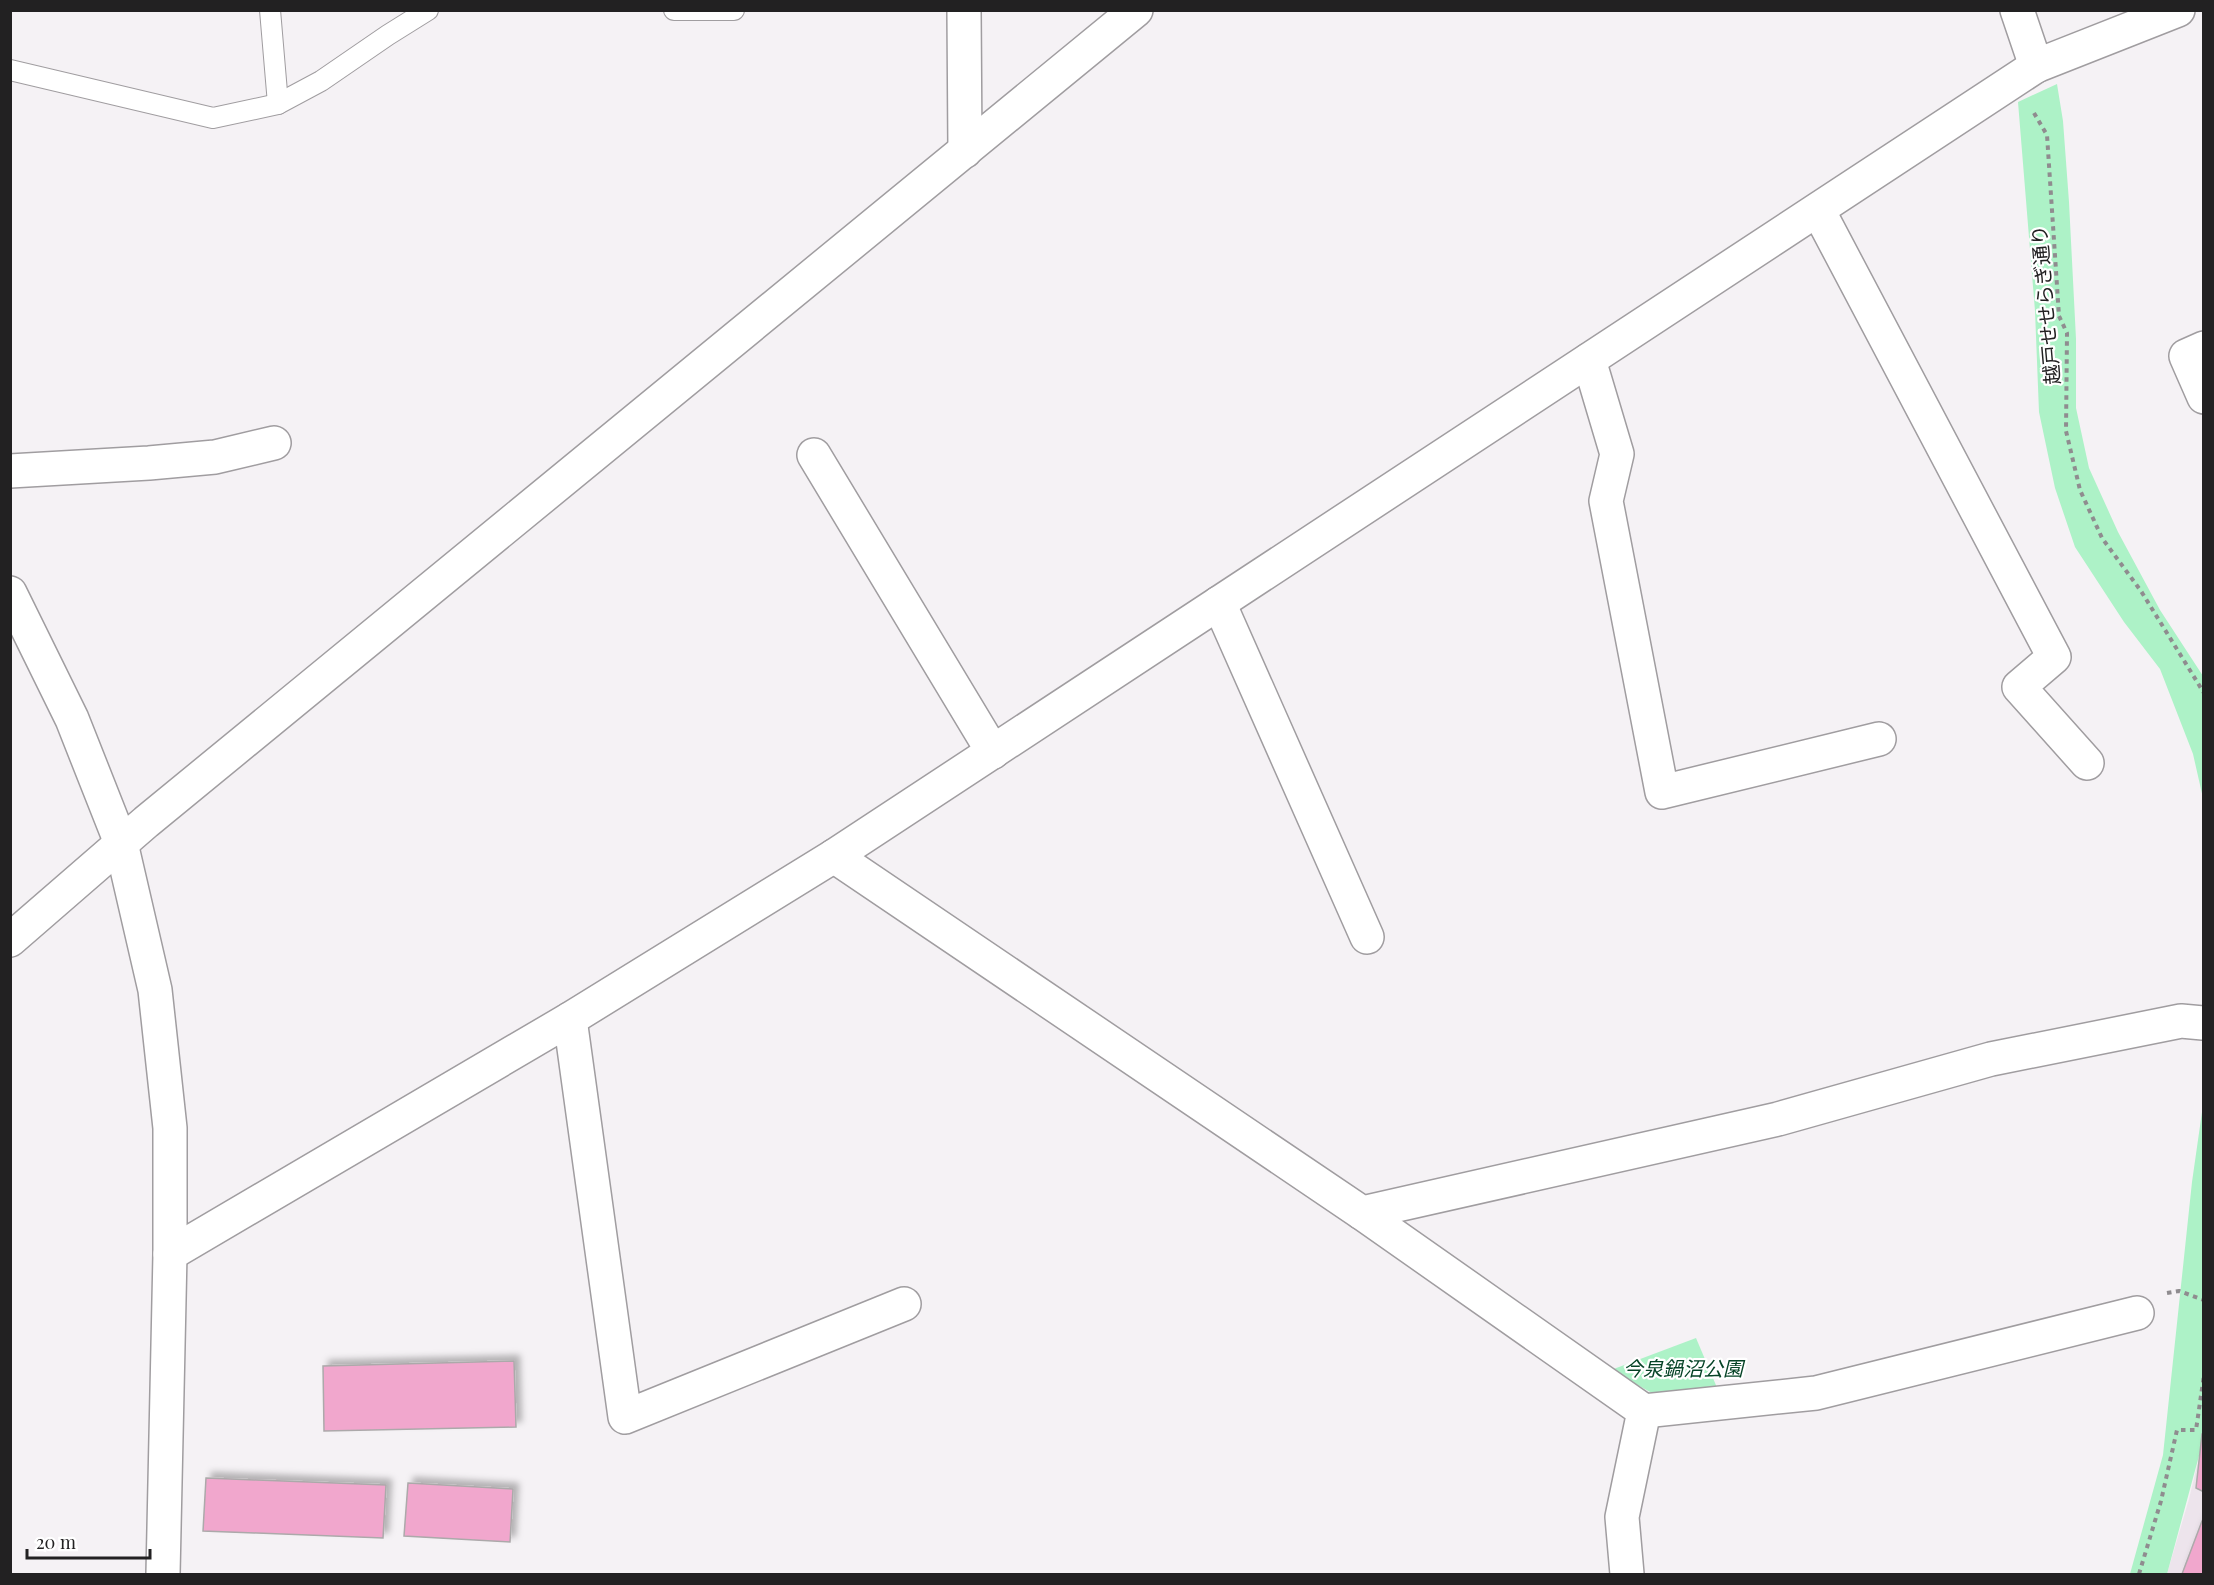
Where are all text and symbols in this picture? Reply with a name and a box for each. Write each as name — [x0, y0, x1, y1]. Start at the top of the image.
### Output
street label: 越戸せせらぎ通り — [2024, 224, 2065, 386]
park label: 今泉鍋沼公園 — [1623, 1354, 1746, 1381]
scale bar — [27, 1522, 150, 1560]
text: 20 m — [36, 1530, 76, 1554]

